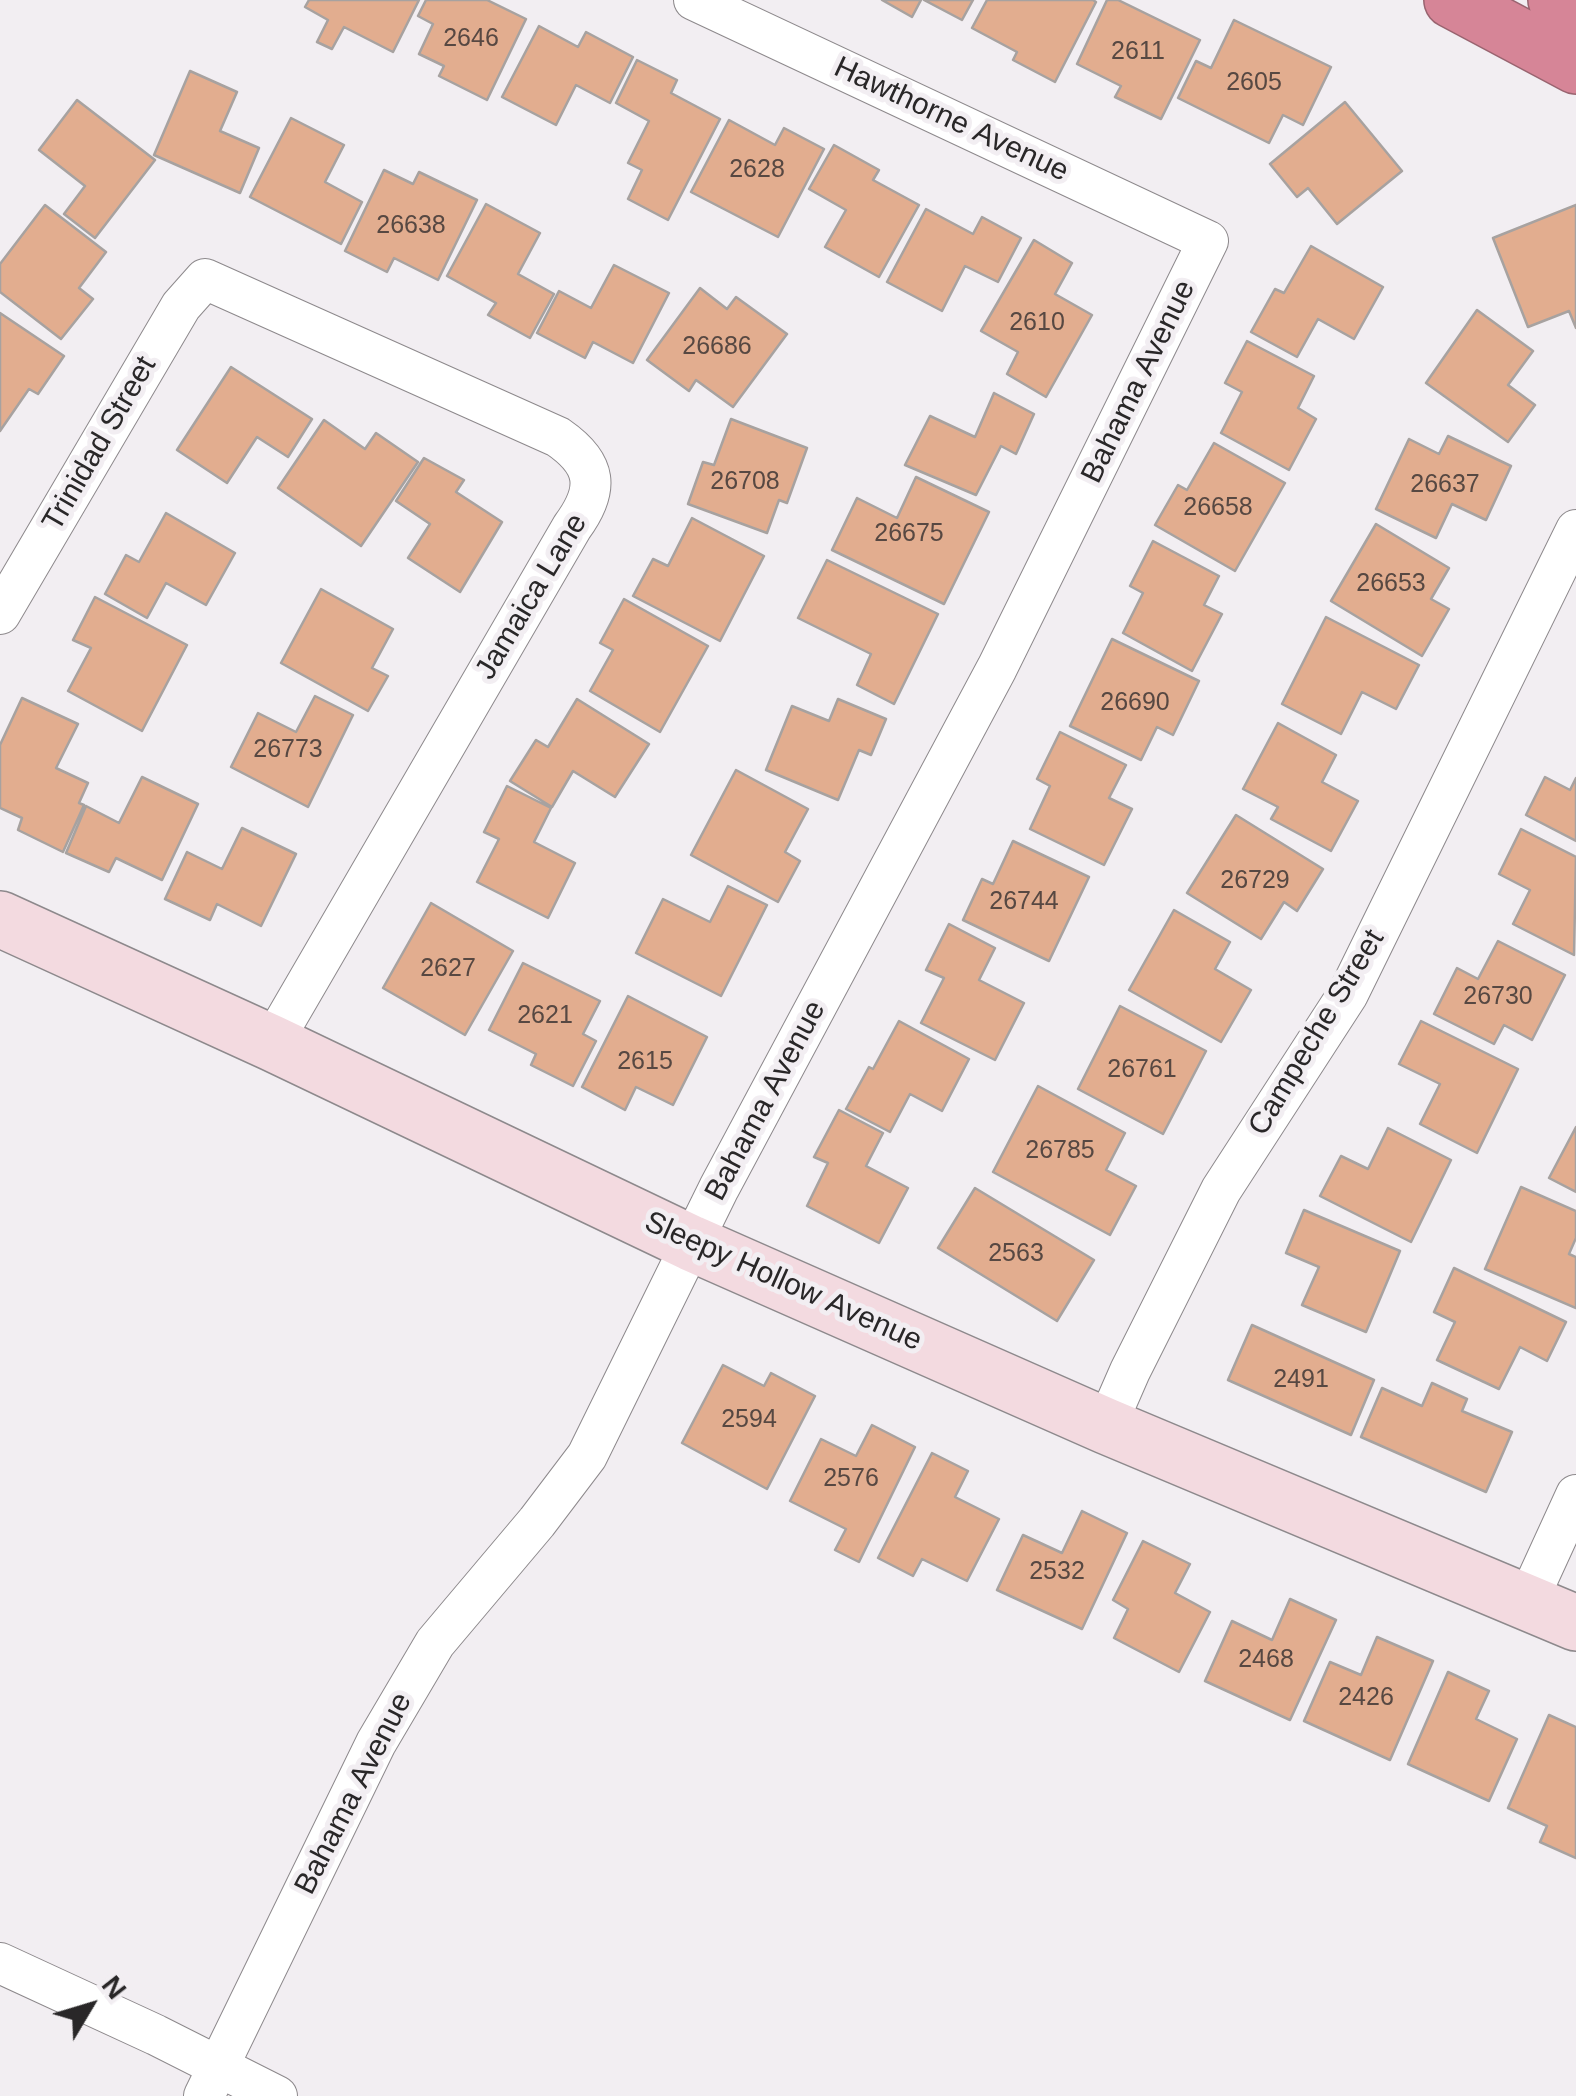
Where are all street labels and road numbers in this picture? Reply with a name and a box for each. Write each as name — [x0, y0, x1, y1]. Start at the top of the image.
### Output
street label: Hawthorne Avenue — [828, 50, 1074, 190]
street label: Bahama Avenue — [1074, 275, 1204, 489]
street label: Trinidad Street — [36, 350, 164, 538]
street label: Jamaica Lane — [468, 508, 596, 686]
street label: Campeche Street — [1241, 924, 1393, 1142]
street label: Bahama Avenue — [698, 995, 834, 1207]
street label: Sleepy Hollow Avenue — [639, 1205, 927, 1359]
street label: Bahama Avenue — [288, 1687, 420, 1901]

